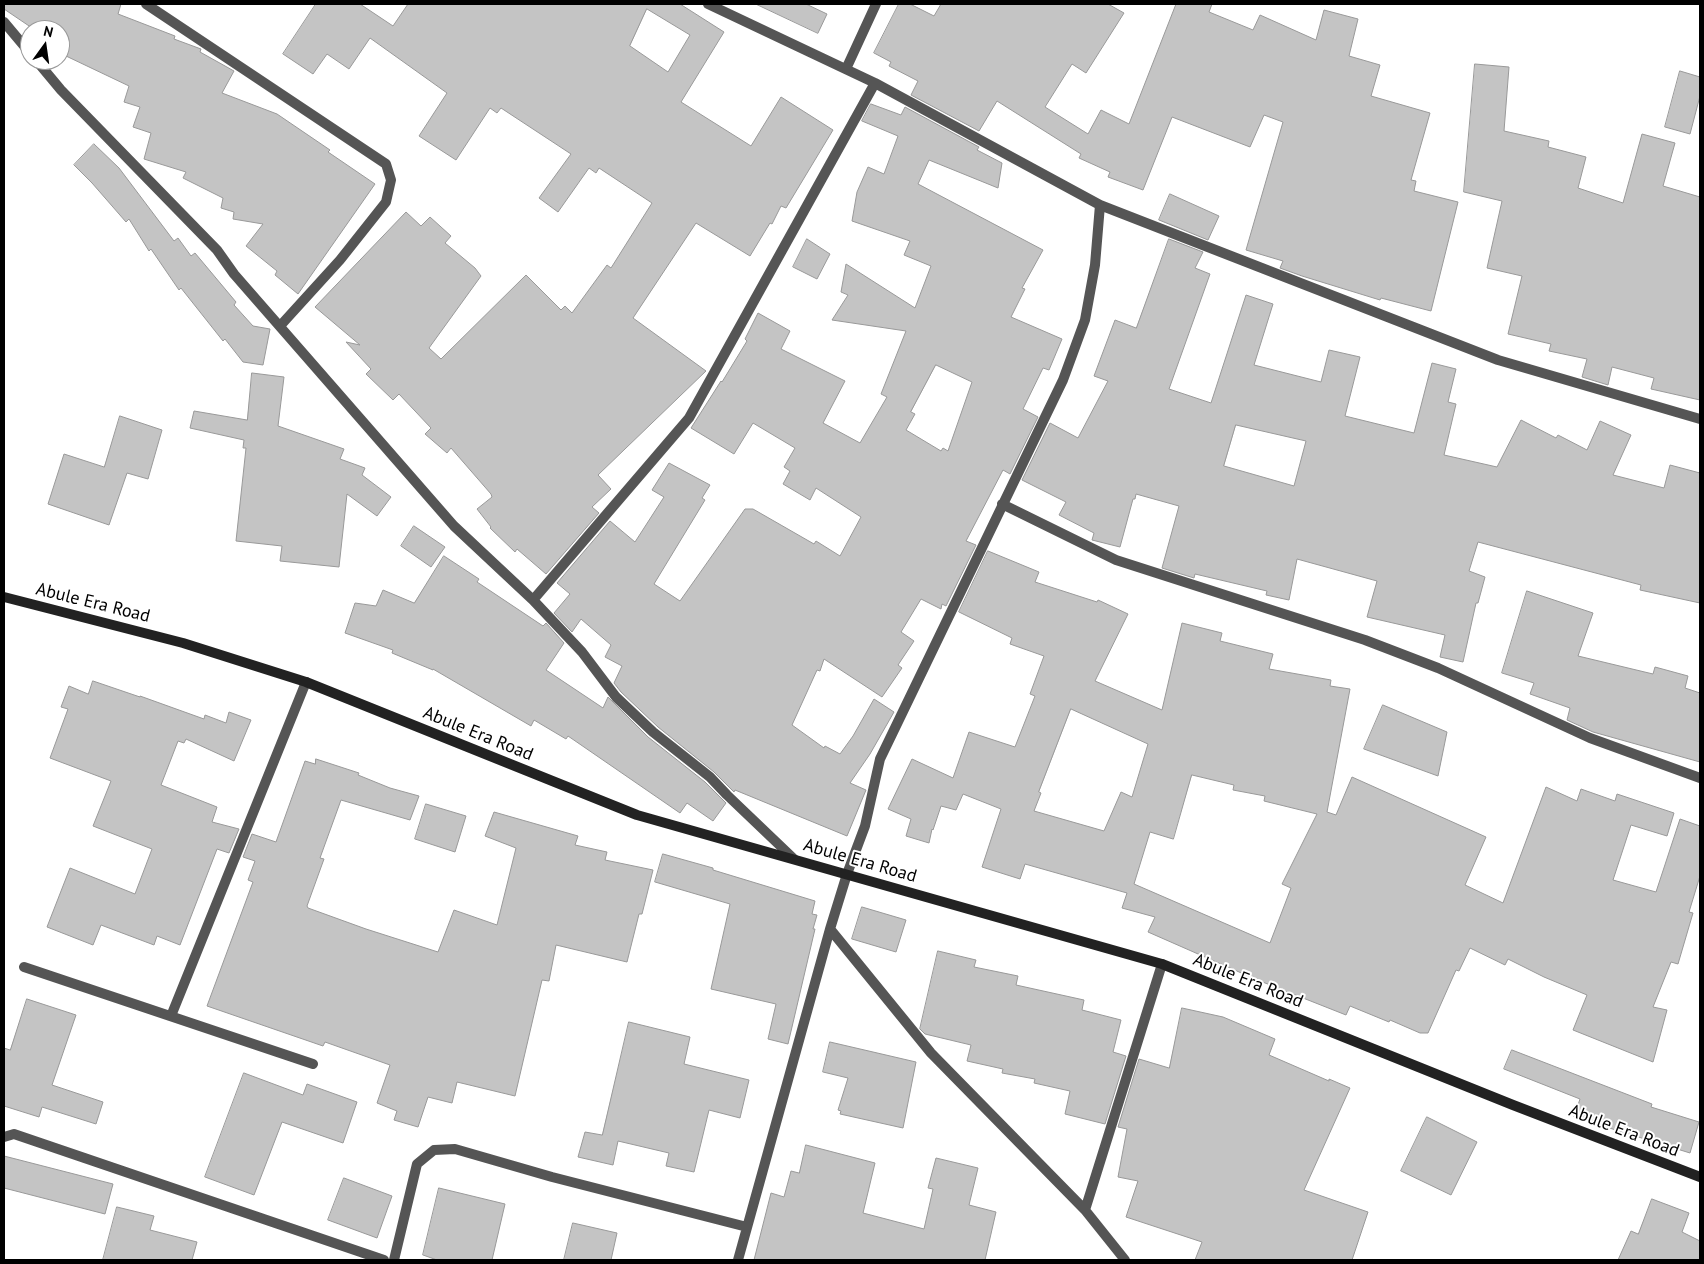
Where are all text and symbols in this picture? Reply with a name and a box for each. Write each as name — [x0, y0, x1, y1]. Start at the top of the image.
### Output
north arrow — [20, 20, 70, 70]
text: N — [42, 22, 55, 41]
street label: Abule Era Road — [34, 578, 152, 628]
street label: Abule Era Road — [420, 702, 536, 766]
street label: Abule Era Road — [801, 835, 919, 887]
street label: Abule Era Road — [1190, 949, 1306, 1013]
street label: Abule Era Road — [1566, 1100, 1682, 1162]

